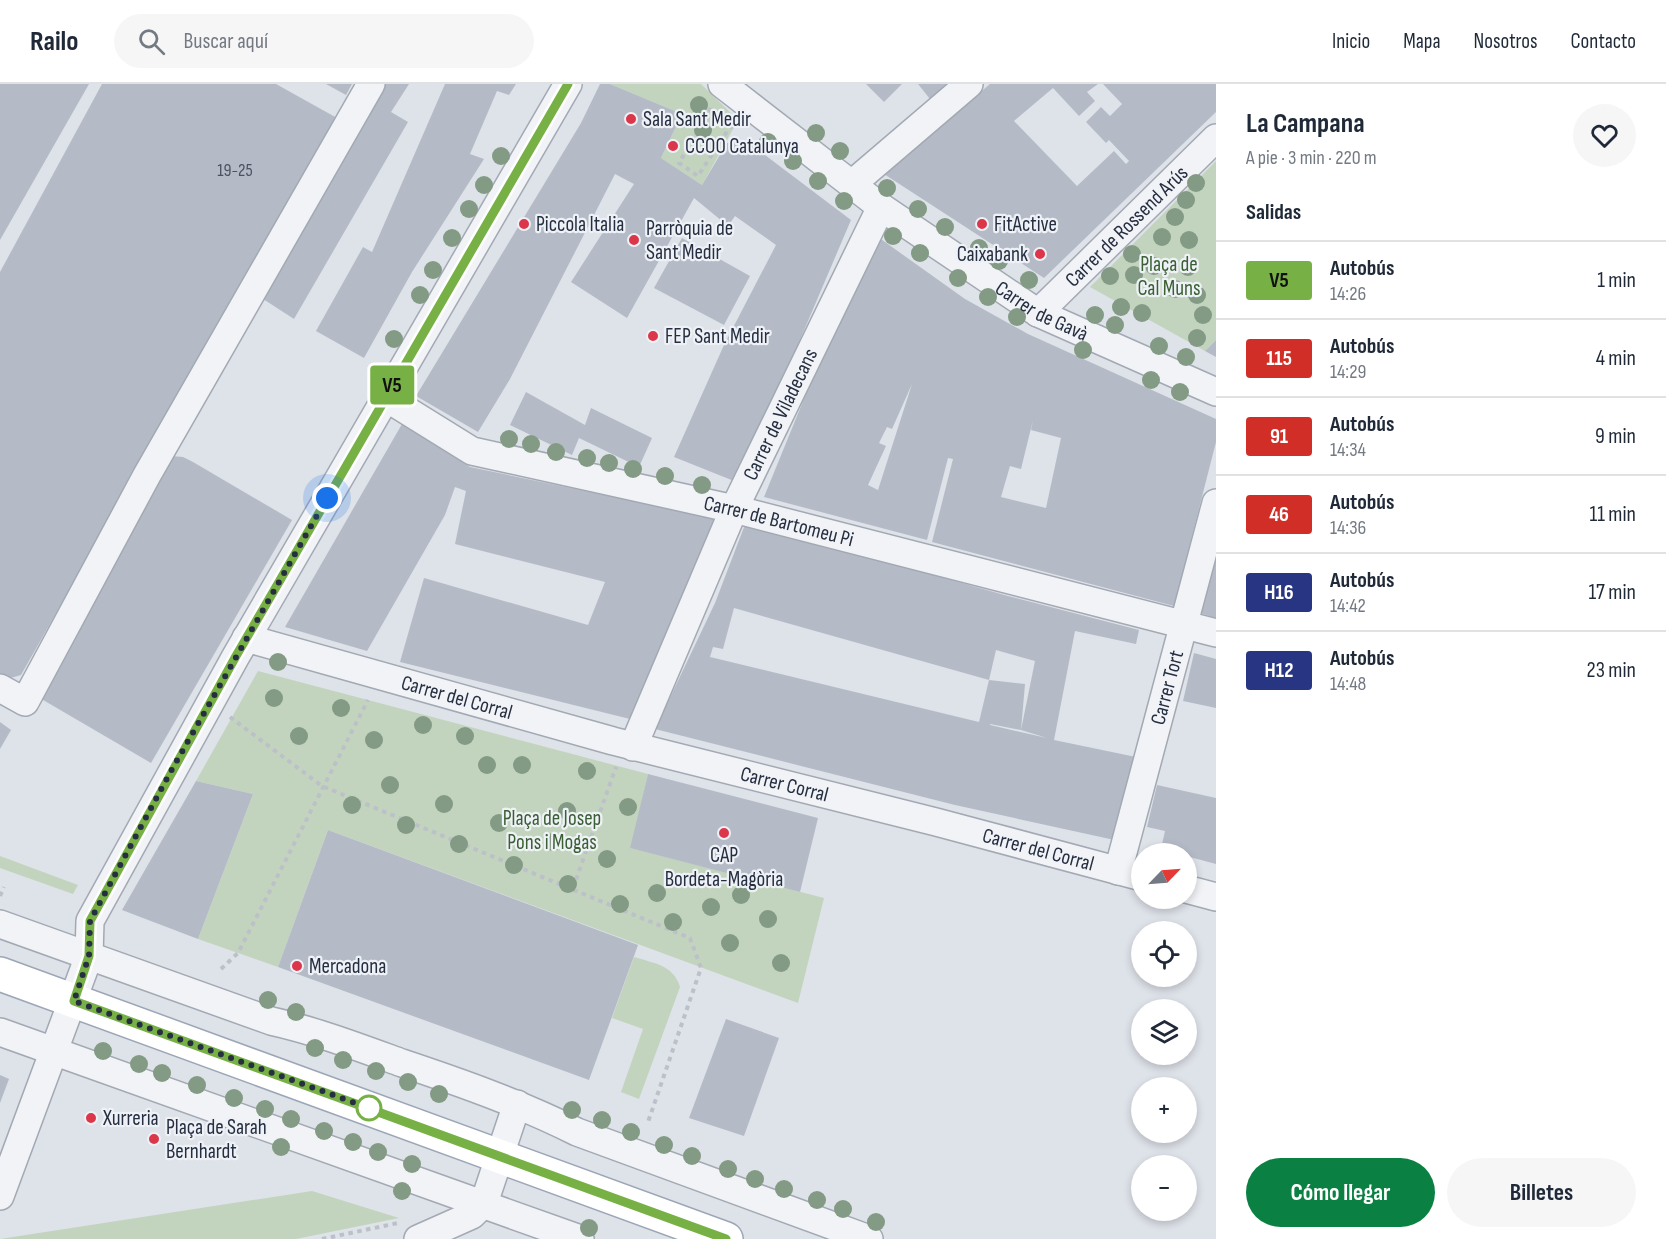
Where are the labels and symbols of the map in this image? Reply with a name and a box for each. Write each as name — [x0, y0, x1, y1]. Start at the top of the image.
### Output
place label: Sala Sant Medir — [643, 107, 751, 132]
marker: Sala Sant Medir — [624, 112, 638, 126]
place label: CCOO Catalunya — [685, 134, 799, 159]
marker: CCOO Catalunya — [666, 139, 680, 153]
house number: 19-25 — [217, 160, 253, 181]
street label: Carrer de Rossend Arús — [1060, 161, 1193, 292]
place label: Piccola Italia — [536, 212, 624, 237]
place label: FitActive — [994, 212, 1057, 237]
place label: Parròquia de Sant Medir — [646, 216, 733, 265]
marker: Piccola Italia — [517, 217, 531, 231]
marker: FitActive — [975, 217, 989, 231]
marker: Parròquia de Sant Medir — [627, 233, 641, 247]
place label: Caixabank — [957, 242, 1028, 267]
marker: Caixabank — [1033, 247, 1047, 261]
park label: Plaça de Cal Muns — [1138, 252, 1200, 301]
street label: Carrer de Gavà — [990, 276, 1092, 347]
place label: FEP Sant Medir — [665, 324, 770, 349]
marker: FEP Sant Medir — [646, 329, 660, 343]
street label: Carrer de Viladecans — [738, 344, 823, 484]
line badge: V5 — [365, 366, 419, 404]
your location — [312, 483, 342, 513]
street label: Carrer de Bartomeu Pi — [701, 491, 856, 552]
street label: Carrer Tort — [1146, 648, 1189, 727]
street label: Carrer del Corral — [398, 670, 515, 725]
street label: Carrer Corral — [738, 761, 831, 808]
park label: Plaça de Josep Pons i Mogas — [503, 806, 601, 855]
street label: Carrer del Corral — [980, 823, 1097, 877]
marker: CAP Bordeta-Magòria — [717, 826, 731, 840]
place label: CAP Bordeta-Magòria — [665, 843, 783, 892]
north arrow — [1131, 843, 1197, 909]
place label: Mercadona — [309, 954, 386, 979]
marker: Mercadona — [290, 959, 304, 973]
unlabelled marker — [356, 1095, 382, 1121]
place label: Xurreria — [102, 1106, 159, 1131]
marker: Xurreria — [84, 1111, 98, 1125]
place label: Plaça de Sarah Bernhardt — [166, 1115, 267, 1164]
marker: Plaça de Sarah Bernhardt — [147, 1132, 161, 1146]

